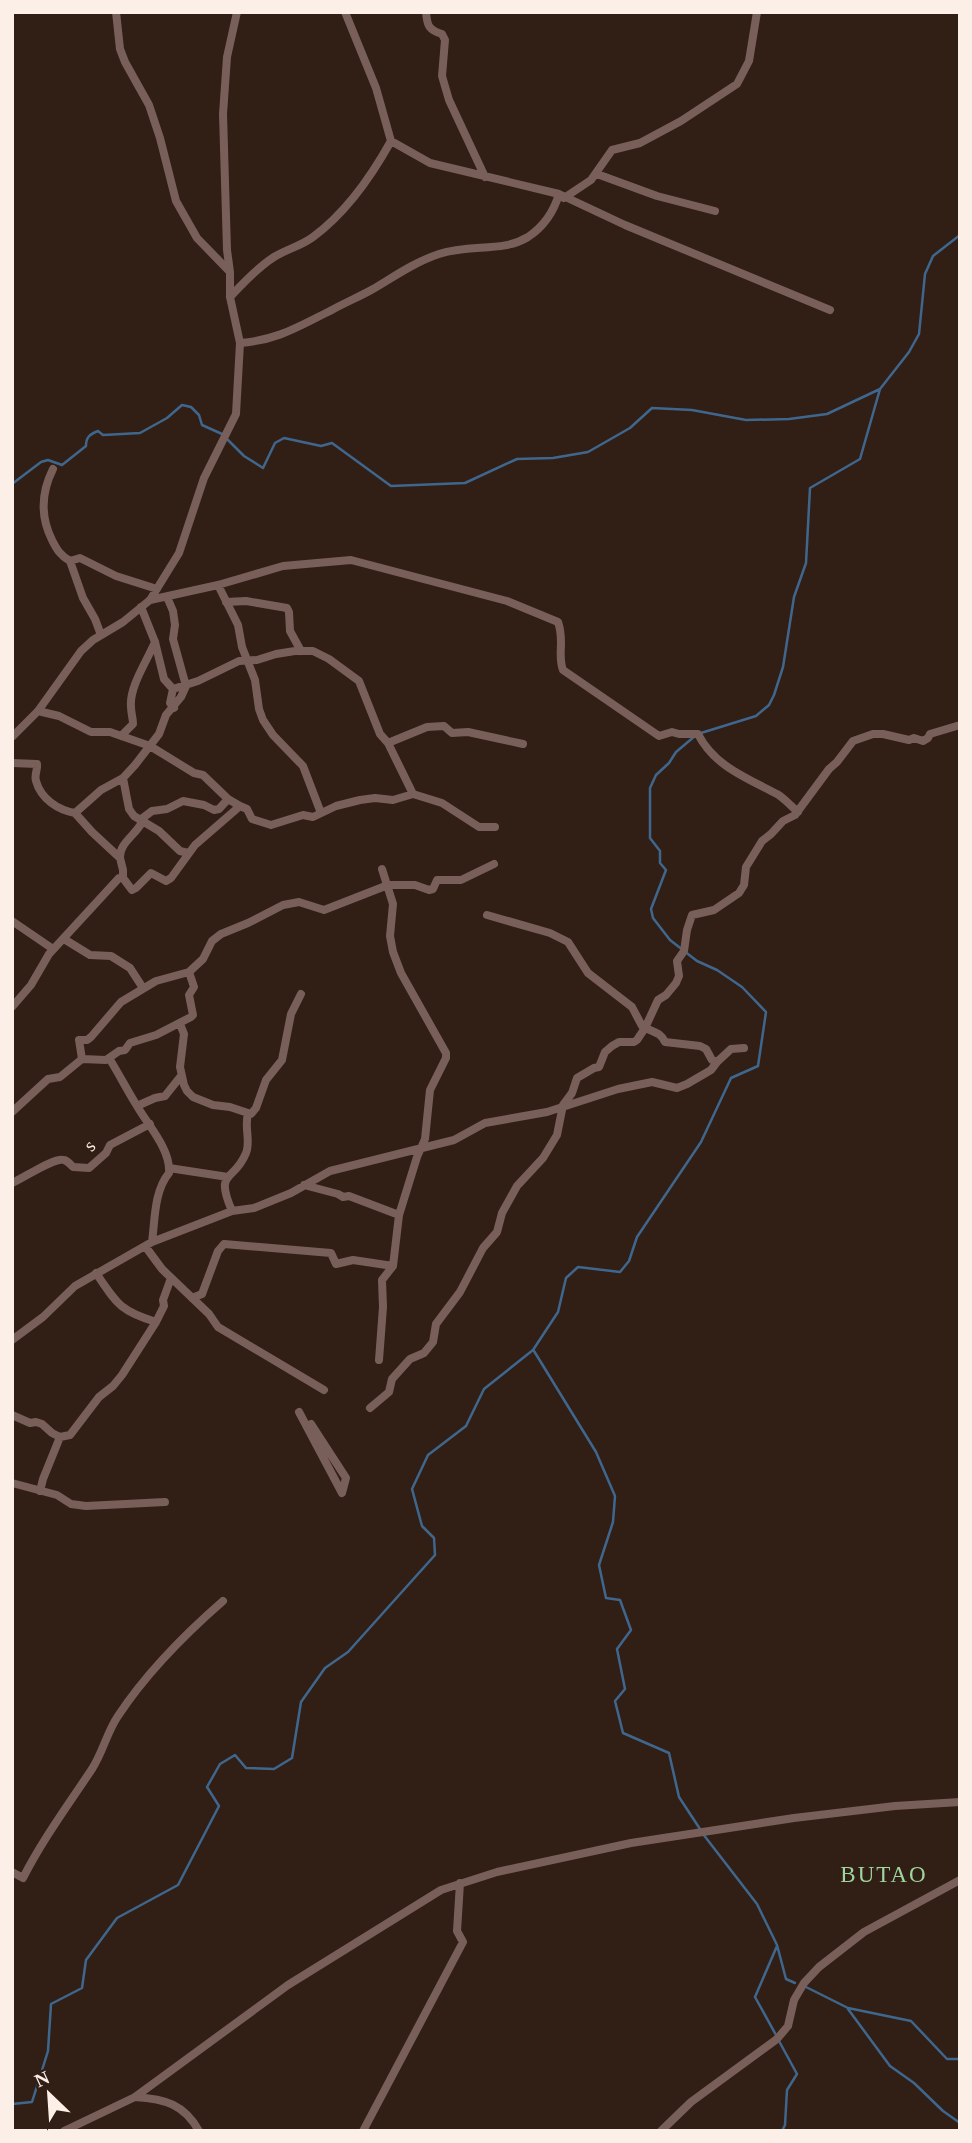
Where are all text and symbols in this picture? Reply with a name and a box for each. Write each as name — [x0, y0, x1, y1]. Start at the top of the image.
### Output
street label: s — [79, 1135, 99, 1155]
district label: BUTAO — [840, 1862, 928, 1887]
north arrow — [14, 2059, 84, 2129]
text: N — [31, 2067, 53, 2091]

